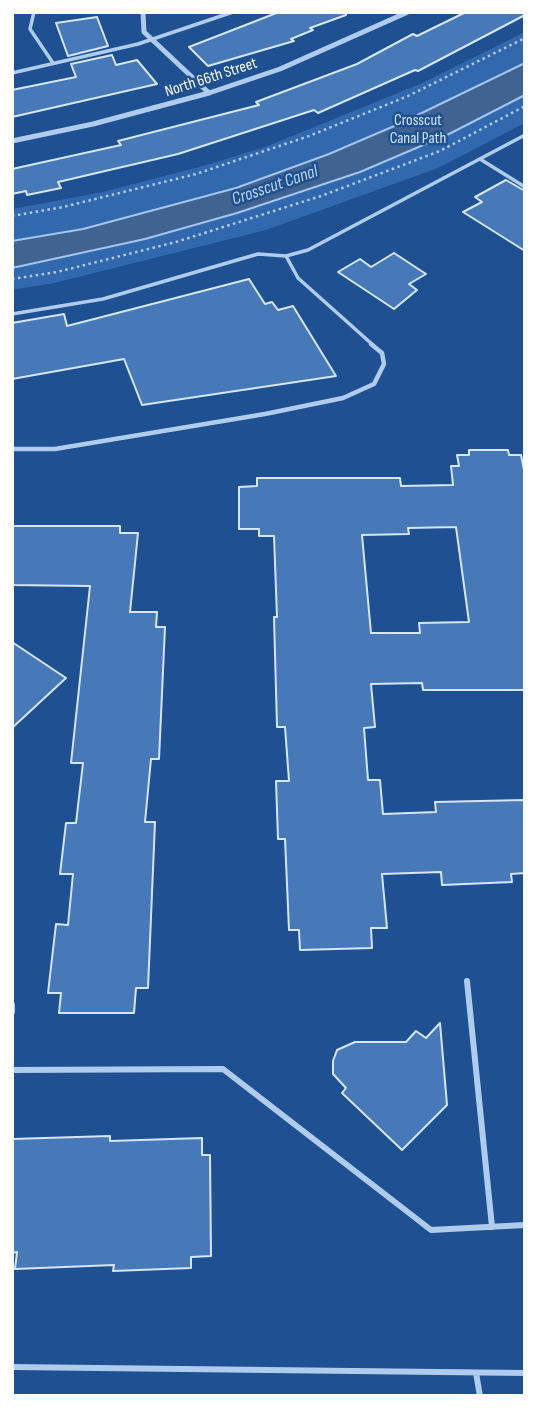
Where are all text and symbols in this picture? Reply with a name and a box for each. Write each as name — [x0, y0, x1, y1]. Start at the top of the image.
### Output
street label: North 66th Street — [162, 54, 260, 102]
park label: Crosscut Canal Path — [390, 111, 446, 149]
water label: Crosscut Canal — [229, 161, 321, 211]

